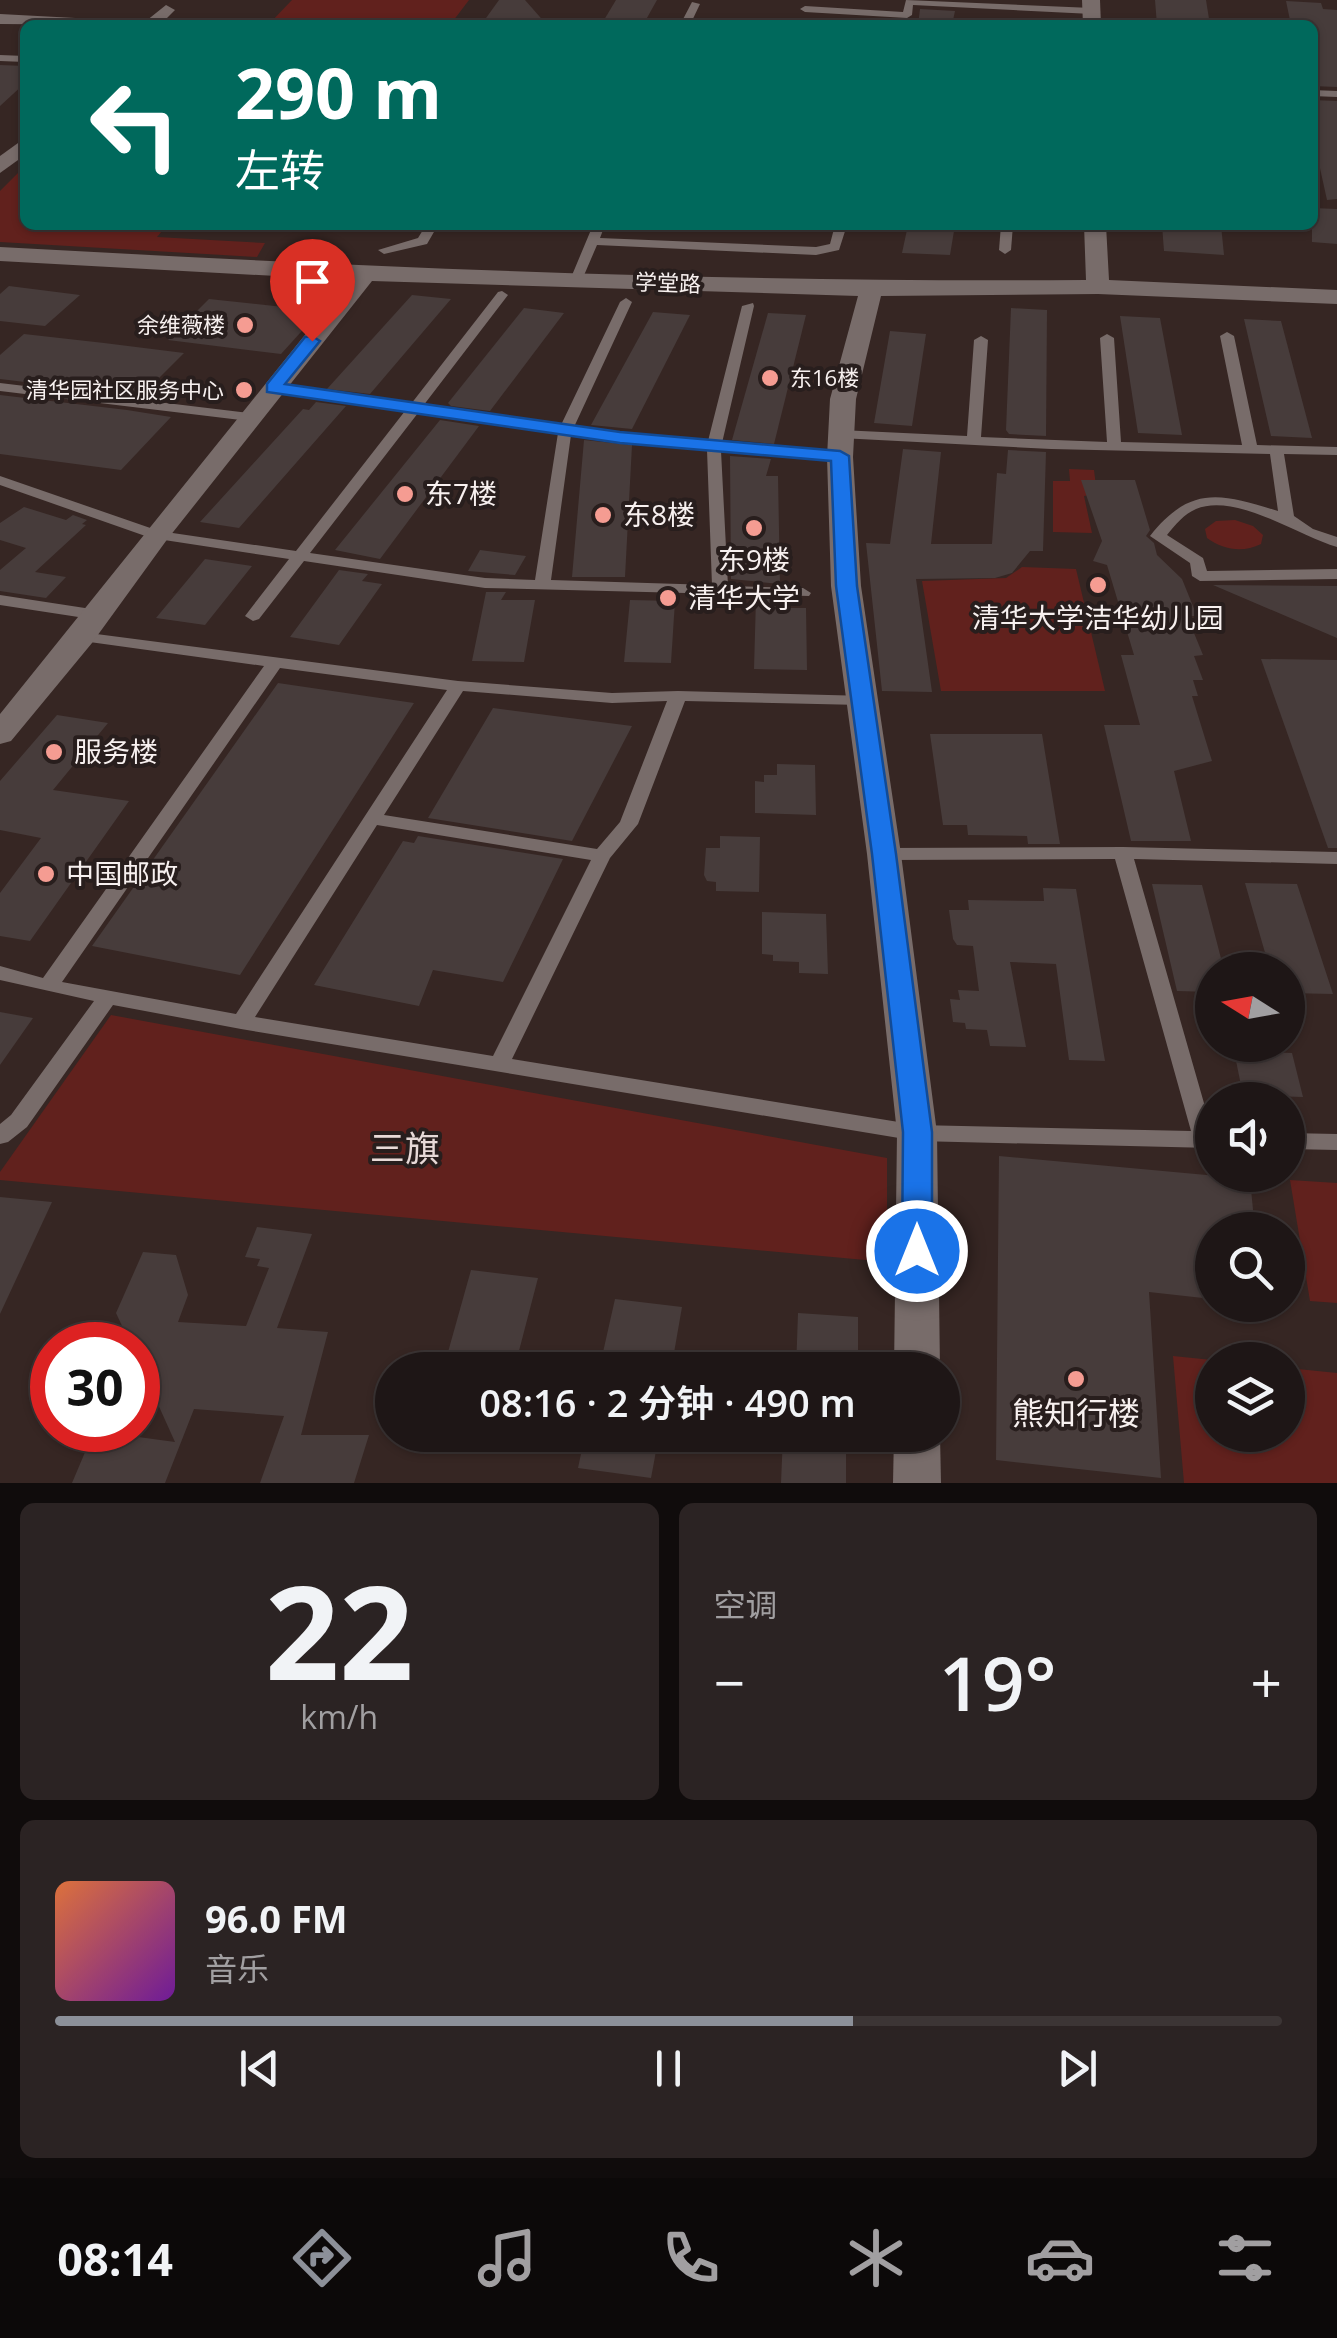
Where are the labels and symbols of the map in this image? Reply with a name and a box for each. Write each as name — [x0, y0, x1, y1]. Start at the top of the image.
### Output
pin — [270, 239, 355, 342]
street label: 学堂路 — [635, 266, 702, 298]
place label: 余维薇楼 — [137, 309, 225, 339]
marker: 余维薇楼 — [234, 314, 256, 336]
place label: 东16楼 — [790, 362, 859, 392]
marker: 东16楼 — [759, 367, 781, 389]
place label: 清华园社区服务中心 — [26, 374, 224, 404]
marker: 清华园社区服务中心 — [233, 379, 255, 401]
place label: 东7楼 — [425, 474, 497, 512]
marker: 东7楼 — [394, 483, 416, 505]
place label: 东8楼 — [623, 495, 695, 533]
marker: 东8楼 — [592, 504, 614, 526]
marker: 东9楼 — [743, 517, 765, 539]
place label: 东9楼 — [718, 540, 790, 578]
marker: 清华大学洁华幼儿园 — [1087, 574, 1109, 596]
place label: 清华大学 — [688, 578, 800, 616]
marker: 清华大学 — [657, 587, 679, 609]
place label: 清华大学洁华幼儿园 — [972, 598, 1224, 636]
place label: 服务楼 — [74, 732, 158, 770]
marker: 服务楼 — [43, 741, 65, 763]
place label: 中国邮政 — [66, 854, 178, 892]
marker: 中国邮政 — [35, 863, 57, 885]
north arrow — [1195, 952, 1305, 1062]
district label: 三旗 — [370, 1124, 440, 1171]
position arrow — [865, 1199, 969, 1303]
speed limit sign: 30 — [30, 1322, 160, 1452]
marker: 熊知行楼 — [1065, 1368, 1087, 1390]
place label: 熊知行楼 — [1012, 1391, 1140, 1434]

